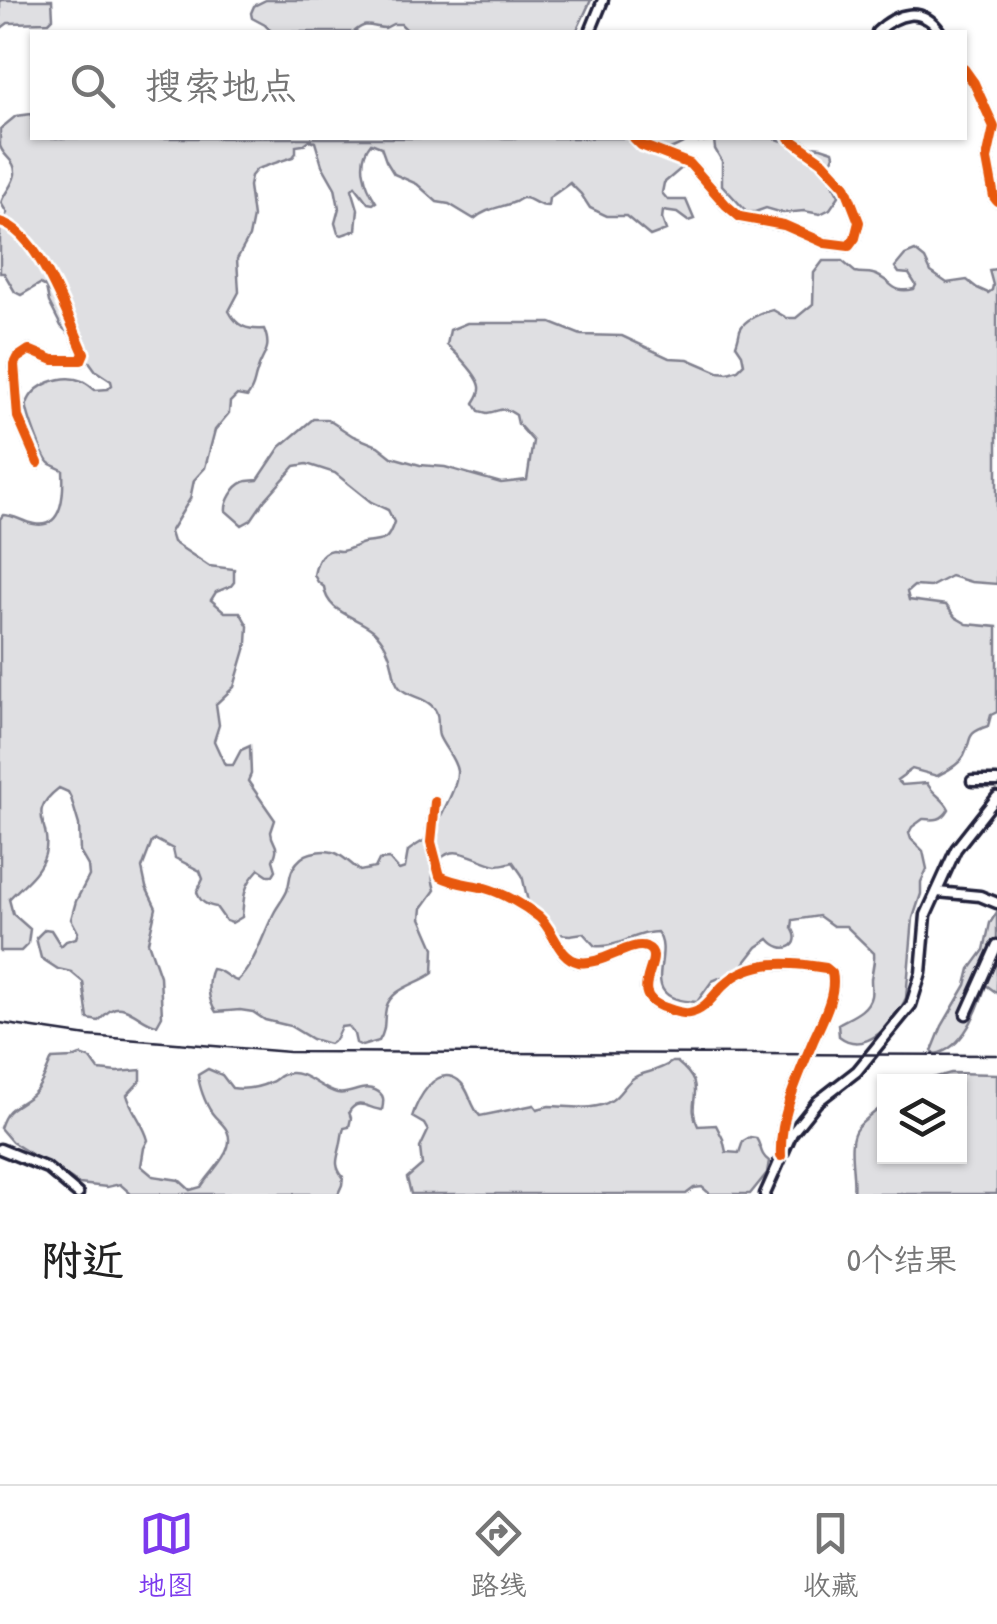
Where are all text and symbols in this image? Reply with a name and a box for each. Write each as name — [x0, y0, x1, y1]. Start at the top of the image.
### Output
search box — [30, 30, 967, 140]
icon: search — [65, 58, 120, 113]
text: 搜索地点 — [145, 59, 297, 111]
map controls — [877, 1074, 967, 1164]
button: layers — [877, 1074, 967, 1164]
text: 附近 — [40, 1231, 124, 1288]
text: 0个结果 — [847, 1238, 957, 1281]
tab: 地图 — [138, 1506, 194, 1604]
tab: 路线 — [470, 1506, 527, 1604]
tab: 收藏 — [803, 1506, 859, 1604]

